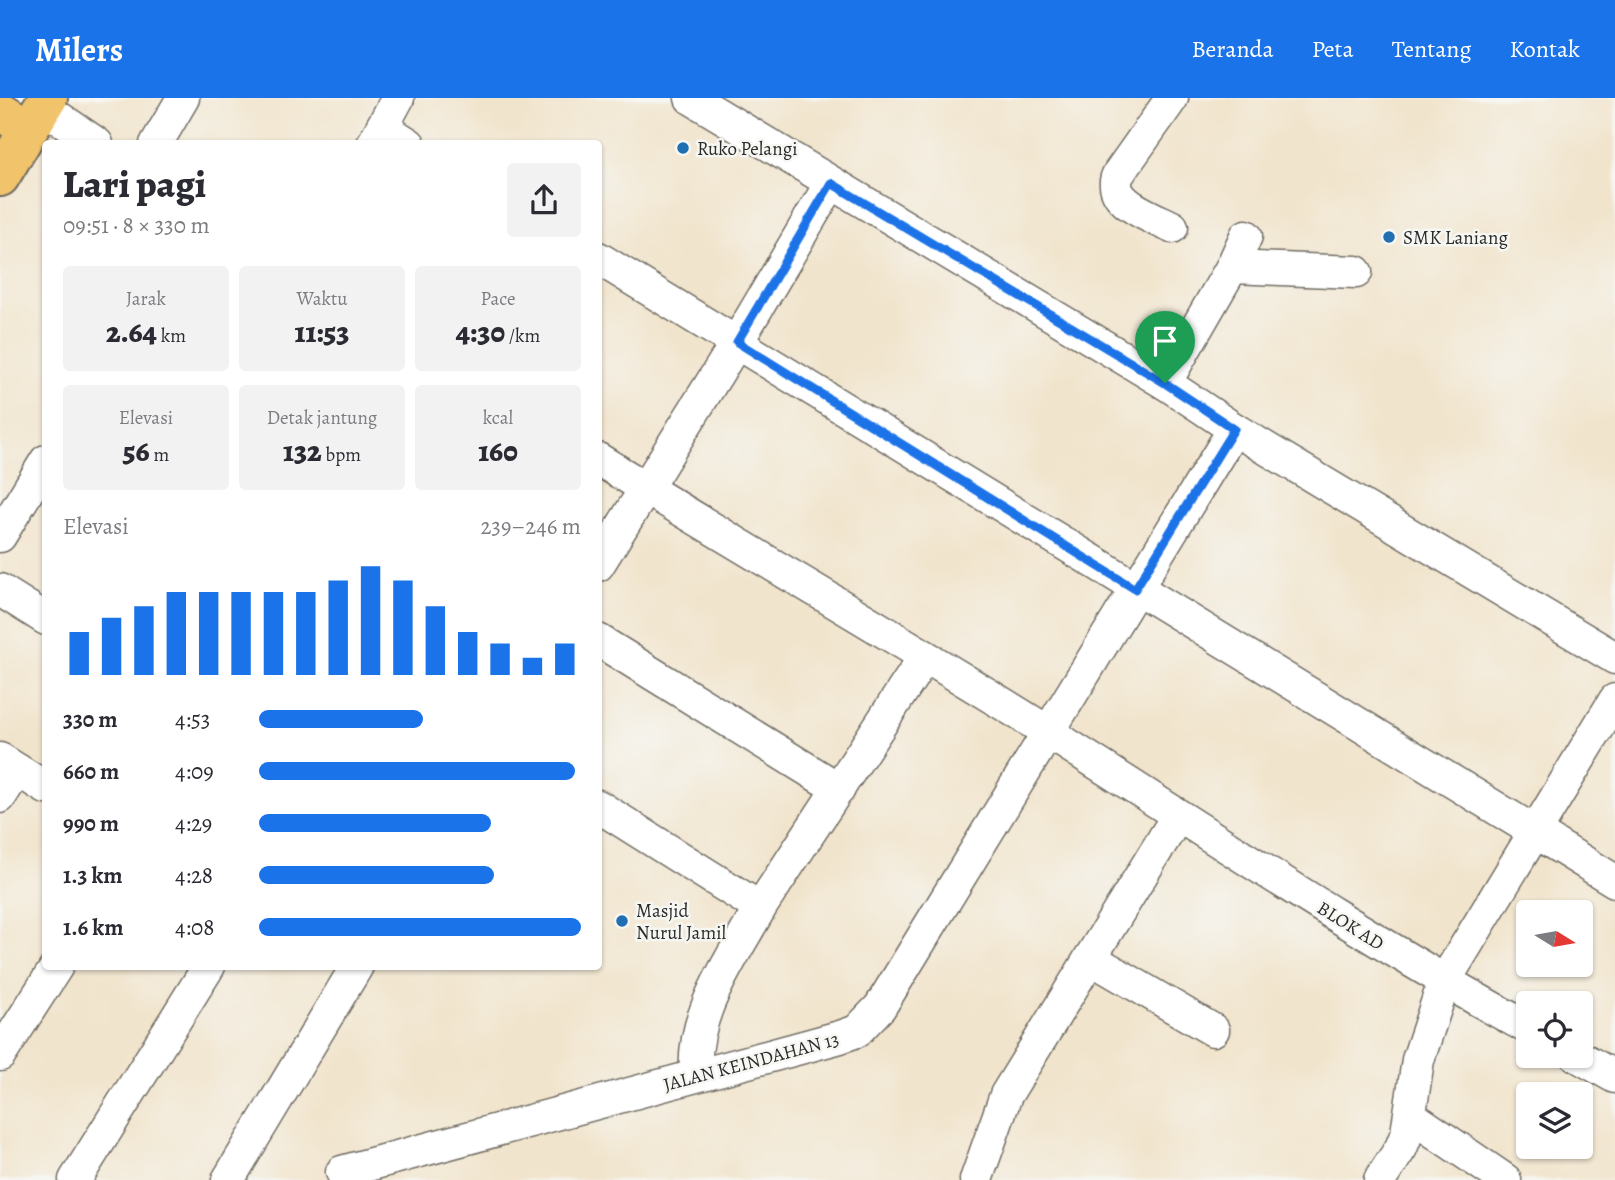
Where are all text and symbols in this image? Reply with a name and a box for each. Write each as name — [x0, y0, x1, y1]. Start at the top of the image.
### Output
text: Milers — [35, 27, 123, 72]
text: Beranda — [1191, 33, 1274, 65]
text: Peta — [1312, 33, 1354, 65]
text: Tentang — [1392, 33, 1472, 65]
text: Kontak — [1510, 33, 1580, 65]
place label: Ruko Pelangi — [697, 136, 798, 162]
marker: Ruko Pelangi — [675, 140, 691, 156]
text: Lari pagi — [63, 158, 206, 210]
button: share — [507, 163, 581, 237]
text: 09:51 · 8 × 330 m — [63, 210, 210, 241]
place label: SMK Laniang — [1403, 225, 1508, 251]
marker: SMK Laniang — [1381, 229, 1397, 245]
text: Jarak — [126, 286, 166, 312]
text: Waktu — [296, 286, 348, 312]
text: Pace — [480, 286, 516, 312]
pin — [1135, 311, 1195, 383]
text: 2.64 — [106, 312, 157, 352]
text: 11:53 — [295, 312, 350, 352]
text: 4:30 — [456, 312, 505, 352]
icon: arrive — [1146, 322, 1184, 360]
text: km — [157, 323, 186, 349]
text: /km — [505, 323, 540, 349]
text: Elevasi — [119, 405, 173, 431]
text: Detak jantung — [267, 405, 377, 431]
text: kcal — [483, 405, 513, 431]
text: 56 — [123, 431, 150, 471]
text: 132 — [283, 431, 322, 471]
text: 160 — [478, 431, 518, 471]
text: m — [150, 442, 169, 468]
text: bpm — [322, 442, 361, 468]
text: Elevasi — [63, 511, 129, 542]
text: 239–246 m — [480, 511, 581, 542]
text: 330 m — [63, 704, 118, 735]
text: 4:53 — [175, 704, 210, 735]
text: 660 m — [63, 756, 119, 787]
text: 4:09 — [175, 756, 214, 787]
text: 990 m — [63, 808, 119, 839]
text: 4:29 — [175, 808, 212, 839]
text: 1.3 km — [63, 860, 123, 891]
text: 4:28 — [175, 860, 213, 891]
street label: BLOK AD — [1312, 895, 1389, 957]
place label: Masjid Nurul Jamil — [636, 898, 727, 946]
north arrow — [1516, 900, 1592, 976]
map controls — [1516, 900, 1593, 1159]
text: 1.6 km — [63, 912, 123, 943]
text: 4:08 — [175, 912, 214, 943]
marker: Masjid Nurul Jamil — [614, 913, 630, 929]
button: locate — [1516, 991, 1593, 1068]
street label: JALAN KEINDAHAN 13 — [661, 1026, 842, 1098]
button: layers — [1516, 1082, 1593, 1159]

